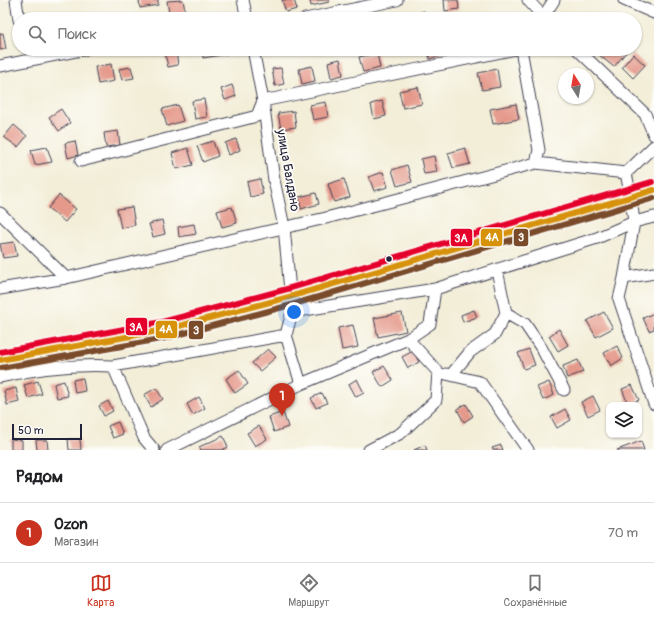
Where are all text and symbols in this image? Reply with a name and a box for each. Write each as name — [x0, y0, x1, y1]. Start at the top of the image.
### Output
search box — [12, 12, 642, 56]
icon: search — [26, 23, 48, 45]
text: Поиск — [58, 25, 97, 44]
north arrow — [558, 68, 594, 104]
street label: улица Балдано — [273, 127, 303, 213]
line badge: 3А — [450, 228, 473, 247]
line badge: 4А — [480, 228, 503, 247]
line badge: 3 — [513, 228, 529, 247]
text: 4А — [484, 231, 500, 244]
text: 3 — [518, 231, 524, 244]
text: 3А — [454, 232, 468, 245]
unlabelled marker — [384, 254, 394, 264]
your location — [284, 302, 304, 322]
line badge: 3А — [125, 317, 148, 336]
line badge: 4А — [155, 320, 178, 339]
line badge: 3 — [188, 320, 204, 340]
text: 3А — [129, 321, 143, 334]
text: 4А — [158, 323, 174, 336]
text: 3 — [193, 324, 199, 337]
pin: 1 — [269, 383, 295, 416]
map controls — [606, 402, 642, 438]
button: layers — [606, 402, 642, 438]
scale bar — [12, 422, 82, 441]
text: 50 m — [18, 424, 44, 437]
text: Рядом — [16, 466, 63, 487]
text: Ozon — [54, 515, 88, 534]
text: 1 — [26, 525, 32, 541]
text: 70 m — [608, 525, 638, 541]
text: Магазин — [54, 534, 98, 550]
tab: Карта — [87, 572, 114, 609]
tab: Маршрут — [288, 572, 330, 609]
tab: Сохранённые — [504, 572, 567, 609]

